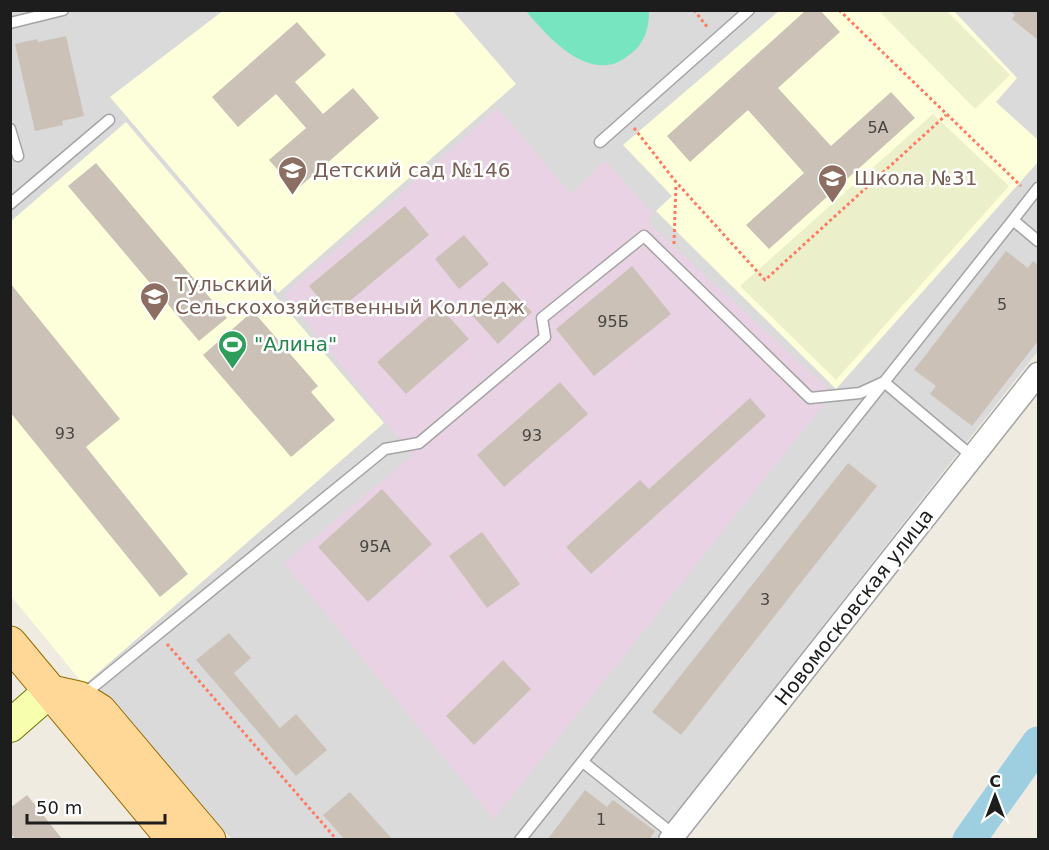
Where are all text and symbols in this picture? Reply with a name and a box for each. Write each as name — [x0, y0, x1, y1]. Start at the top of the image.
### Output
house number: 5А — [867, 118, 889, 137]
school or university icon: Детский сад №146 — [276, 154, 308, 196]
place label: Детский сад №146 — [313, 158, 510, 182]
school or university icon: Школа №31 — [817, 162, 849, 204]
place label: Школа №31 — [854, 166, 977, 190]
place label: Тульский Сельскохозяйственный Колледж — [174, 272, 525, 319]
school or university icon: Тульский Сельскохозяйственный Колледж — [138, 280, 170, 322]
house number: 5 — [997, 295, 1007, 314]
house number: 95Б — [597, 312, 629, 331]
sports icon: "Алина" — [217, 328, 249, 370]
place label: "Алина" — [254, 332, 337, 356]
house number: 93 — [55, 424, 75, 443]
house number: 93 — [522, 426, 542, 445]
street label: Новомосковская улица — [770, 504, 938, 710]
house number: 95А — [359, 537, 391, 556]
house number: 3 — [760, 590, 770, 609]
north arrow — [965, 766, 1025, 826]
text: С — [989, 772, 1001, 791]
scale bar — [27, 787, 165, 825]
text: 50 m — [36, 797, 82, 818]
house number: 1 — [596, 810, 606, 829]

